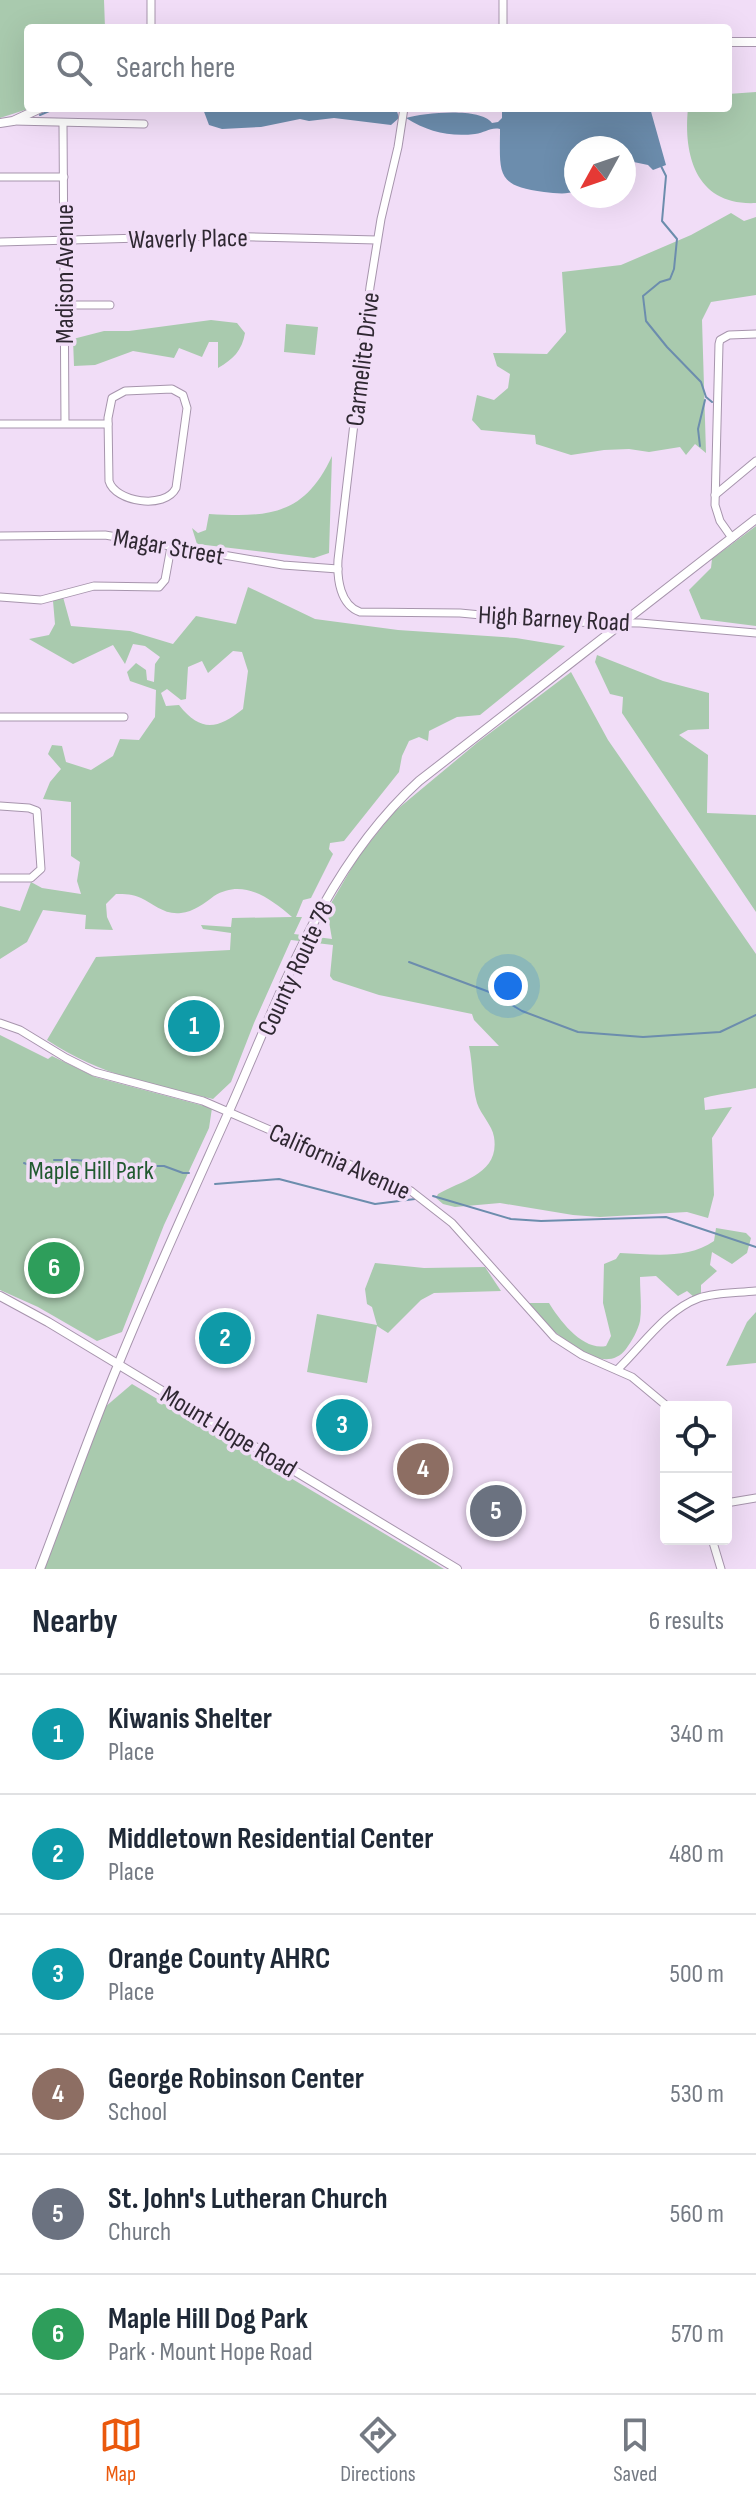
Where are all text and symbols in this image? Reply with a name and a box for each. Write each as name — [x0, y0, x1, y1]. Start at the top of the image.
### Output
search box — [24, 24, 732, 112]
icon: search — [52, 46, 96, 90]
text: Search here — [116, 50, 235, 86]
north arrow — [564, 136, 636, 208]
street label: Madison Avenue — [50, 204, 81, 344]
street label: Waverly Place — [128, 223, 248, 256]
street label: Carmelite Drive — [340, 290, 387, 428]
street label: Magar Street — [111, 522, 227, 572]
street label: High Barney Road — [477, 600, 630, 639]
street label: County Route 78 — [252, 896, 341, 1041]
your location — [488, 966, 528, 1006]
pin: 1 — [168, 996, 220, 1056]
street label: California Avenue — [264, 1117, 415, 1207]
park label: Maple Hill Park — [28, 1156, 154, 1187]
pin: 6 — [28, 1238, 80, 1298]
pin: 2 — [199, 1308, 251, 1368]
street label: Mount Hope Road — [155, 1380, 302, 1485]
pin: 3 — [316, 1395, 368, 1455]
map controls — [660, 1401, 732, 1545]
button: locate — [660, 1401, 732, 1473]
pin: 4 — [397, 1439, 449, 1499]
button: layers — [660, 1473, 732, 1545]
pin: 5 — [470, 1481, 522, 1541]
text: Nearby — [32, 1601, 118, 1642]
text: 6 results — [649, 1606, 724, 1637]
text: Kiwanis Shelter — [108, 1701, 272, 1737]
text: 1 — [53, 1719, 63, 1750]
text: 340 m — [670, 1719, 724, 1750]
text: Place — [108, 1737, 155, 1768]
text: Middletown Residential Center — [108, 1821, 433, 1857]
text: 2 — [52, 1839, 64, 1870]
text: 480 m — [669, 1839, 724, 1870]
text: Place — [108, 1857, 155, 1888]
text: Orange County AHRC — [108, 1941, 330, 1977]
text: 3 — [52, 1959, 64, 1990]
text: 500 m — [670, 1959, 724, 1990]
text: Place — [108, 1977, 155, 2008]
text: George Robinson Center — [108, 2061, 364, 2097]
text: 4 — [52, 2079, 64, 2110]
text: 530 m — [670, 2079, 724, 2110]
text: School — [108, 2097, 167, 2128]
text: St. John's Lutheran Church — [108, 2181, 388, 2217]
text: 5 — [52, 2199, 64, 2230]
text: 560 m — [670, 2199, 724, 2230]
text: Church — [108, 2217, 171, 2248]
text: Maple Hill Dog Park — [108, 2301, 308, 2337]
text: 6 — [52, 2319, 64, 2350]
text: 570 m — [671, 2319, 724, 2350]
text: Park · Mount Hope Road — [108, 2337, 313, 2368]
tab: Map — [99, 2413, 143, 2488]
tab: Directions — [340, 2413, 416, 2488]
tab: Saved — [613, 2413, 657, 2488]

